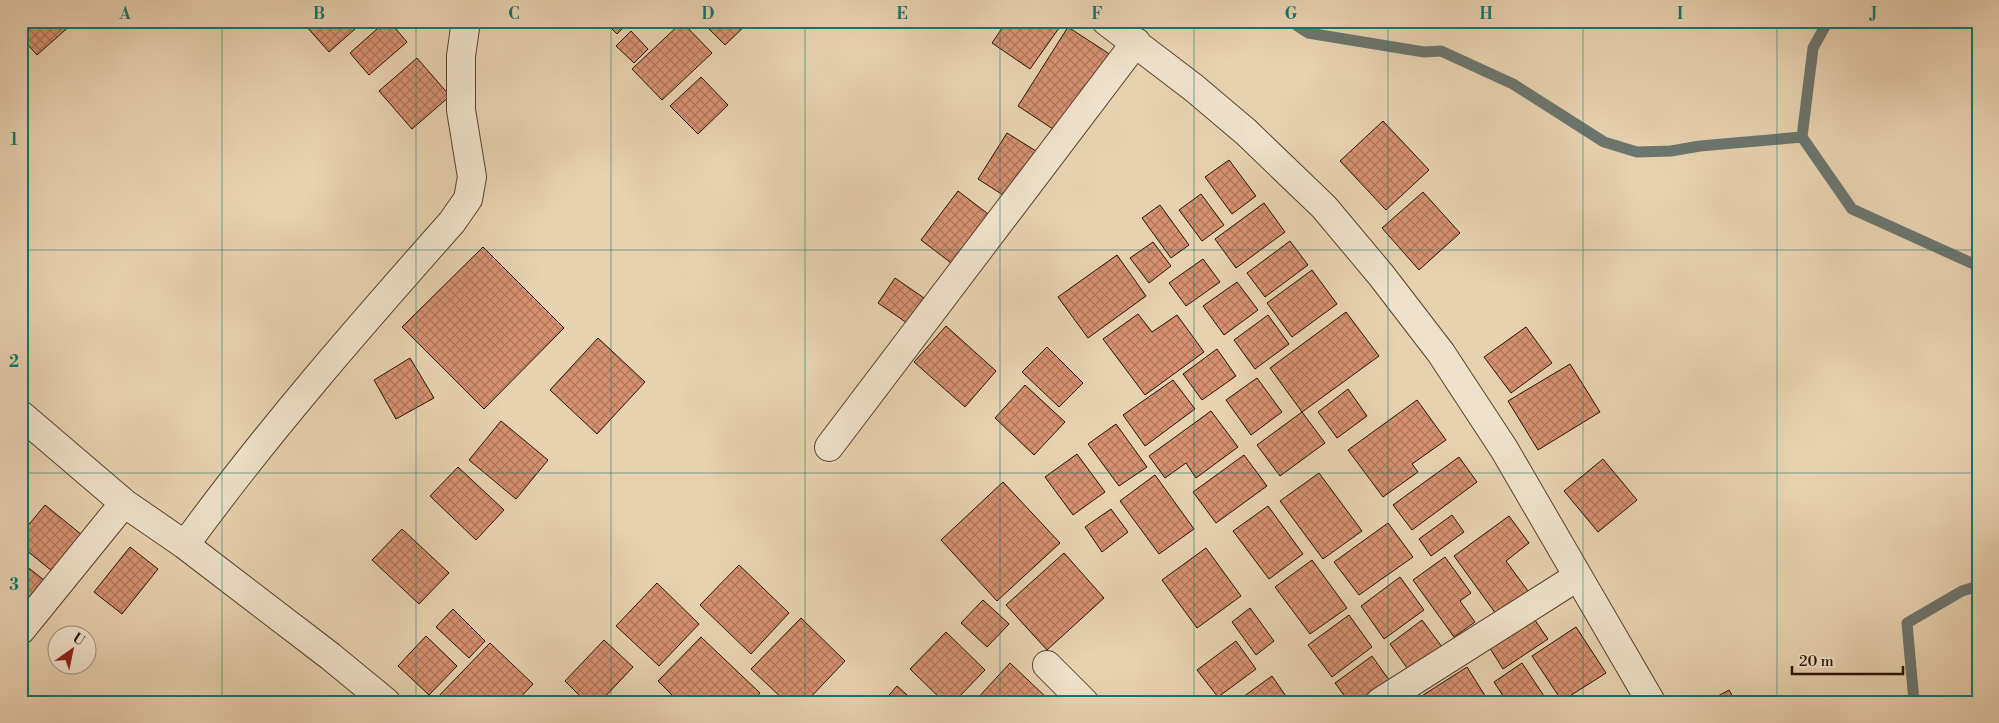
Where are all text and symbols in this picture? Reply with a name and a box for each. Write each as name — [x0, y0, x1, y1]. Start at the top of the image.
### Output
text: A — [118, 4, 131, 24]
text: B — [313, 4, 325, 24]
text: C — [508, 4, 520, 24]
text: D — [702, 4, 715, 24]
text: E — [896, 4, 908, 24]
text: F — [1091, 4, 1103, 24]
text: G — [1285, 4, 1298, 24]
text: H — [1479, 4, 1493, 24]
text: I — [1677, 4, 1683, 24]
text: J — [1869, 4, 1877, 24]
text: 1 — [10, 130, 18, 150]
text: 2 — [9, 352, 19, 372]
text: 3 — [9, 575, 19, 595]
north arrow — [48, 626, 98, 676]
text: U — [69, 629, 88, 651]
scale bar — [1792, 643, 1903, 675]
text: 20 m — [1799, 652, 1834, 671]

